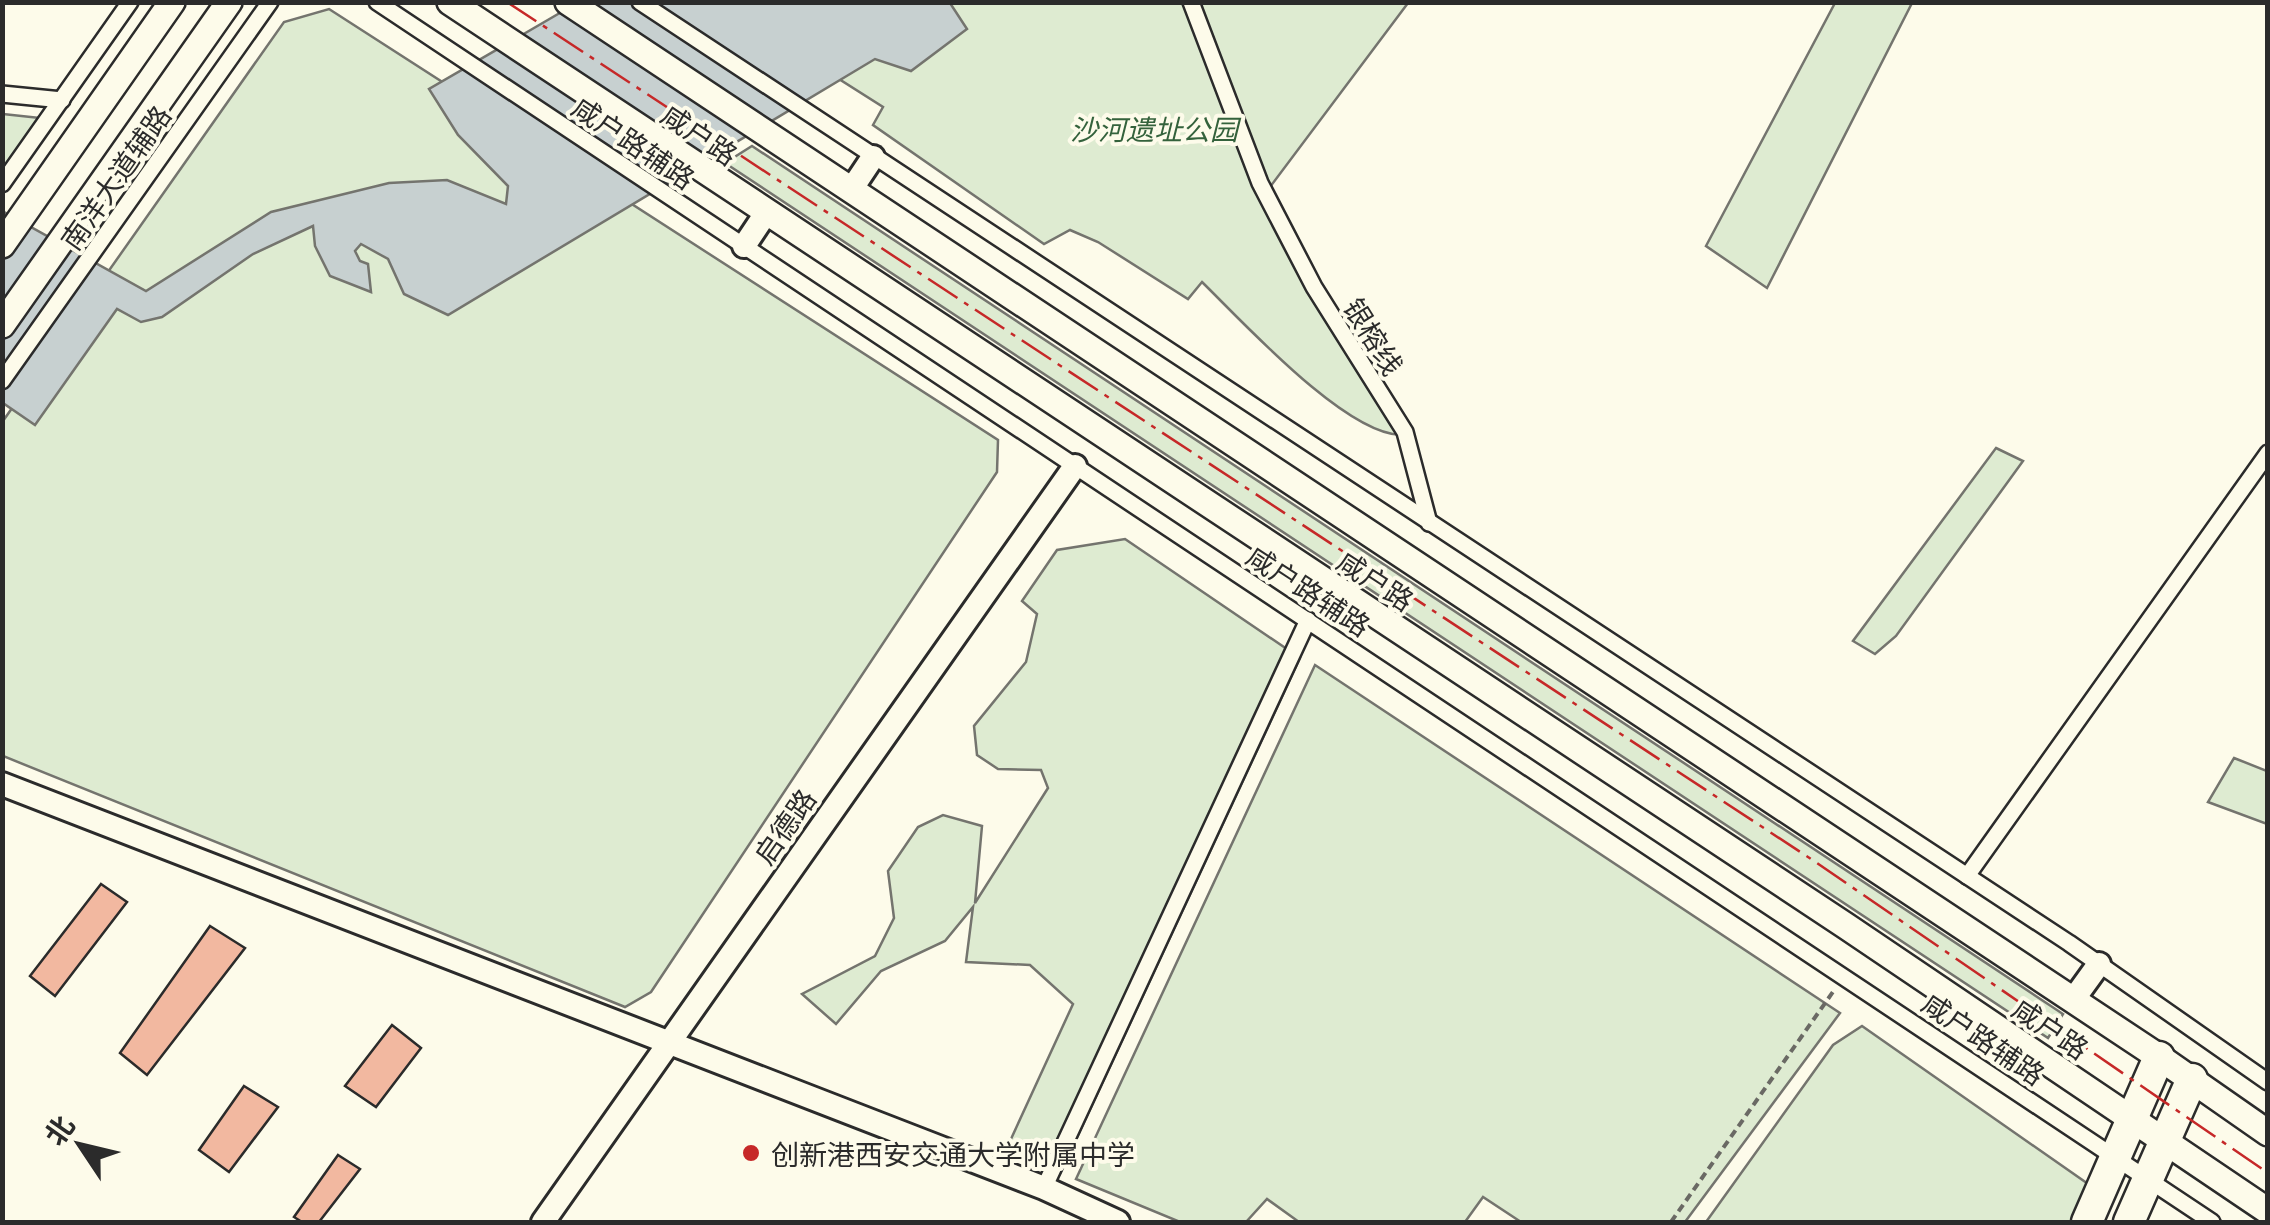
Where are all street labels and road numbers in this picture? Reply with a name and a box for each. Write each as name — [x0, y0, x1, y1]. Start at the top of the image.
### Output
street label: 咸户路辅路 — [566, 88, 702, 196]
street label: 咸户路 — [655, 95, 745, 173]
street label: 南洋大道辅路 — [52, 98, 178, 256]
street label: 银榕线 — [1336, 291, 1412, 381]
street label: 咸户路辅路 — [1240, 536, 1378, 644]
street label: 咸户路 — [1331, 542, 1421, 618]
street label: 启德路 — [745, 781, 823, 871]
street label: 咸户路辅路 — [1916, 984, 2052, 1092]
street label: 咸户路 — [2006, 989, 2096, 1067]

